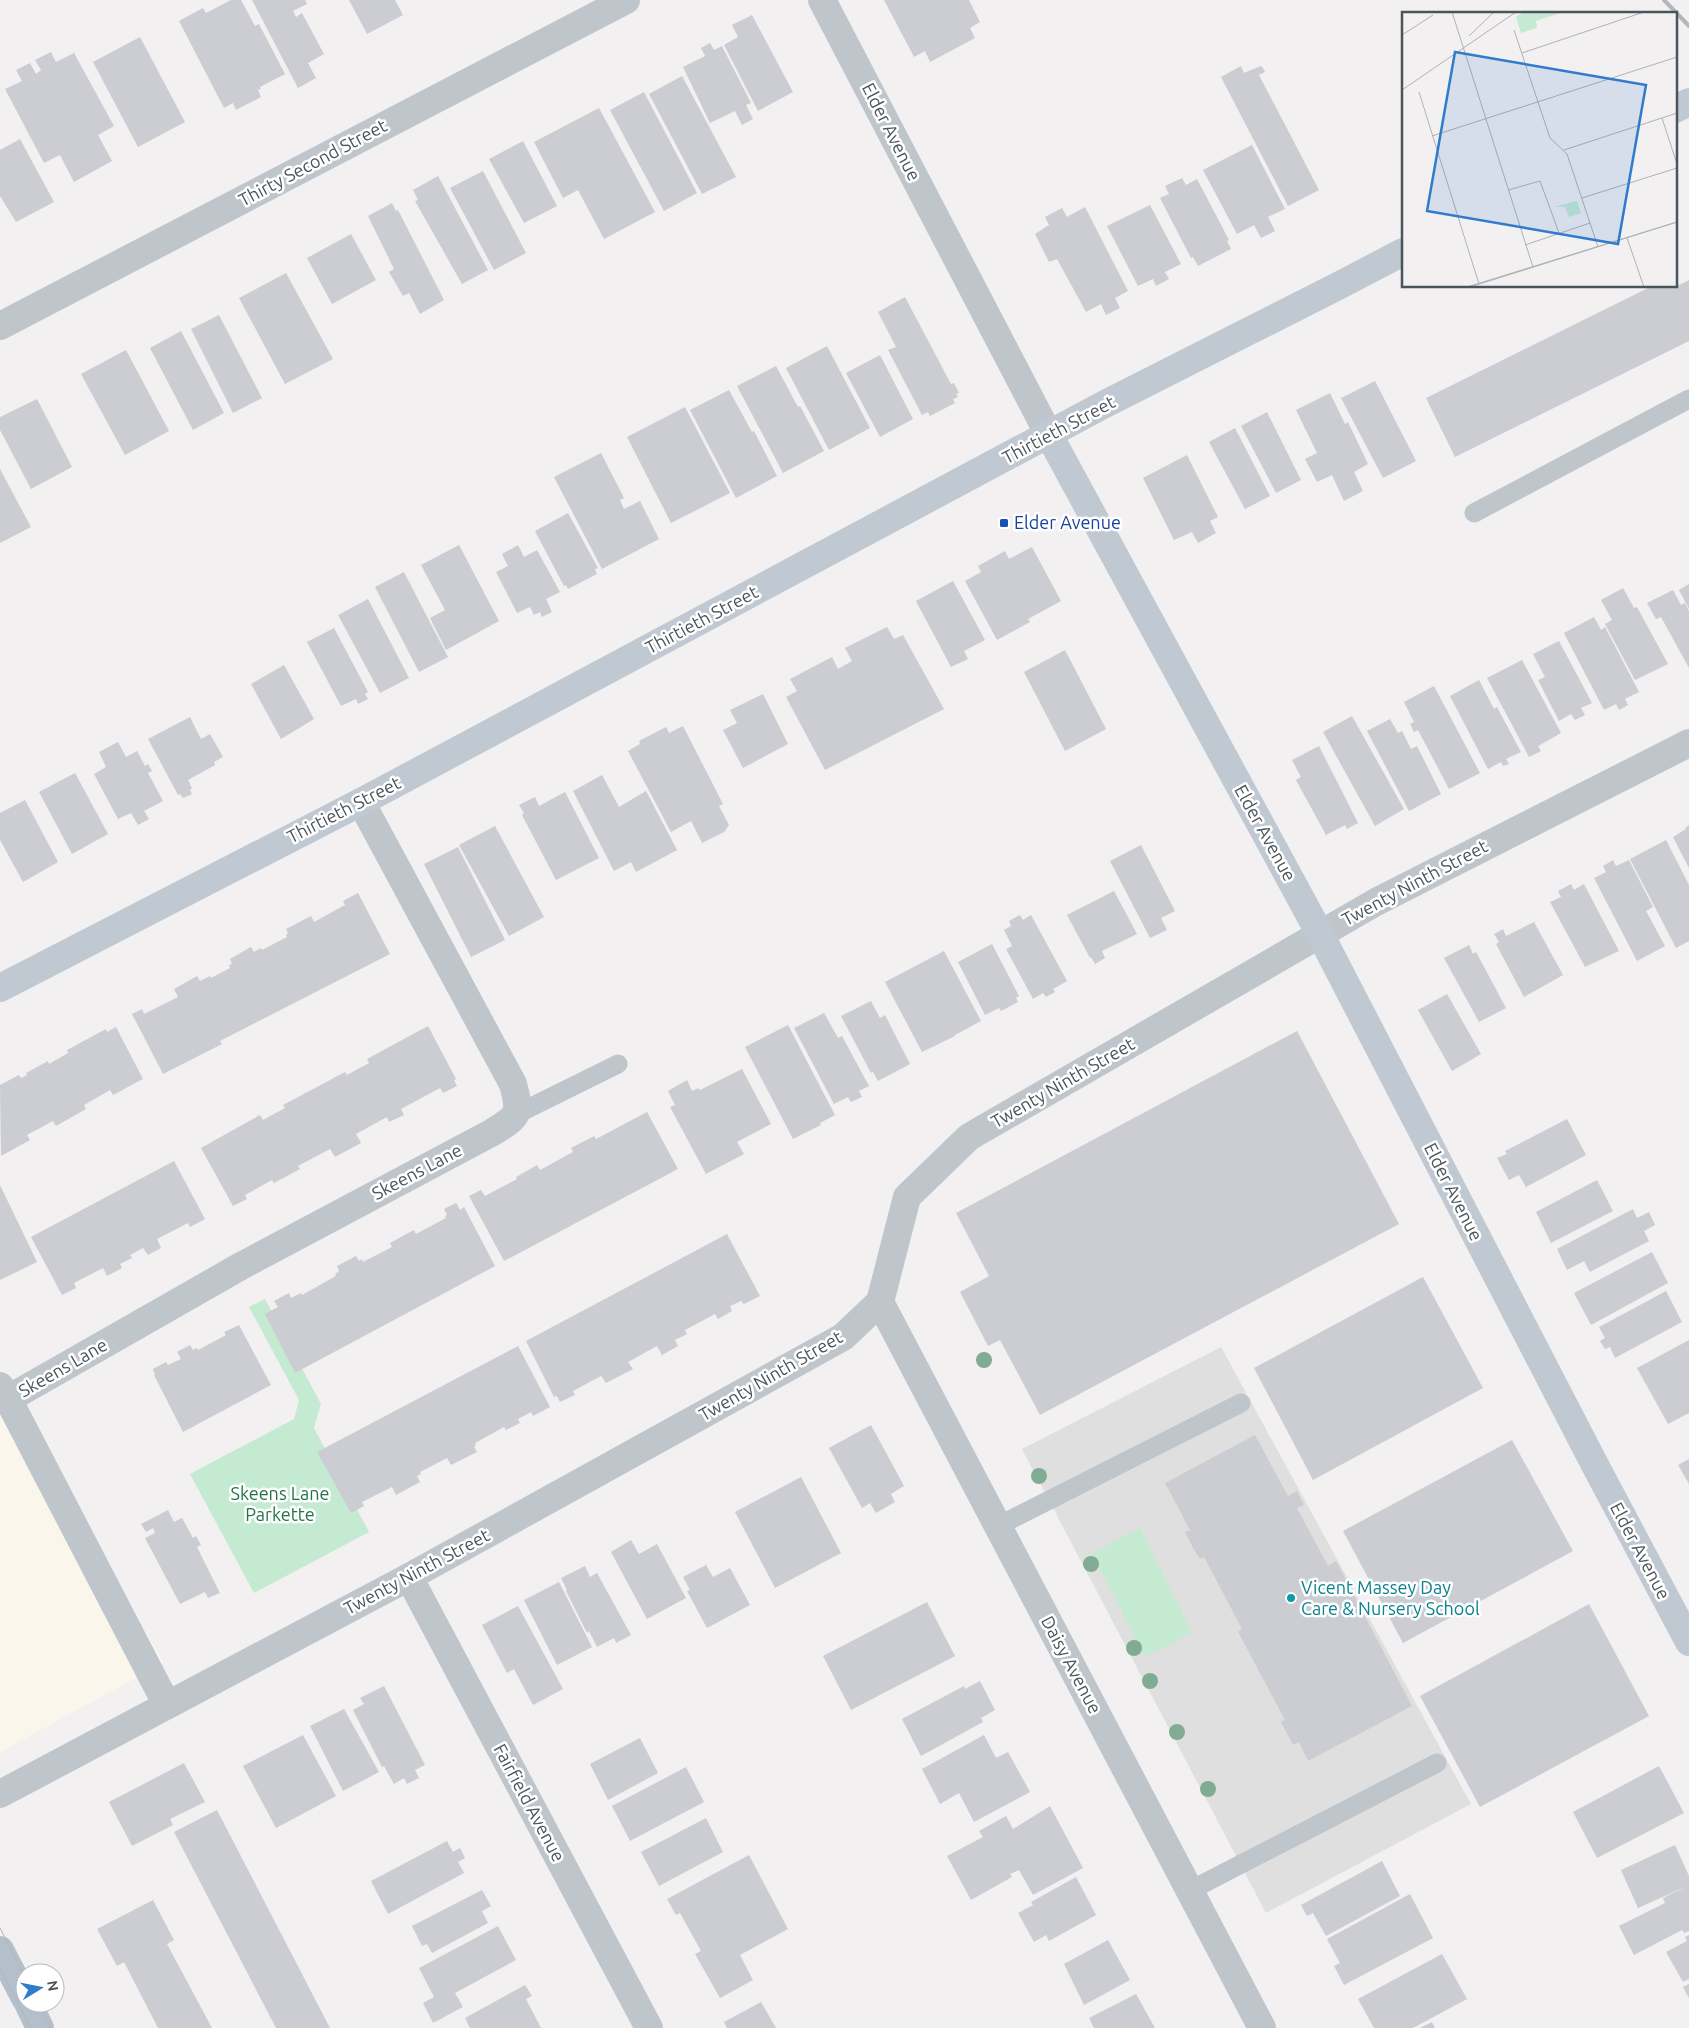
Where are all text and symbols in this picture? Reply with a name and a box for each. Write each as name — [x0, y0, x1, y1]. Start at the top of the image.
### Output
inset map — [1402, 12, 1676, 288]
street label: Elder Avenue — [859, 79, 925, 184]
street label: Thirty Second Street — [235, 115, 390, 210]
street label: Thirtieth Street — [999, 391, 1118, 467]
place label: Elder Avenue — [1014, 512, 1121, 532]
marker: Elder Avenue — [998, 517, 1010, 529]
street label: Thirtieth Street — [642, 581, 761, 657]
street label: Thirtieth Street — [283, 772, 404, 846]
street label: Elder Avenue — [1231, 781, 1301, 884]
street label: Twenty Ninth Street — [1338, 835, 1491, 929]
street label: Twenty Ninth Street — [987, 1033, 1138, 1131]
street label: Skeens Lane — [368, 1139, 465, 1203]
street label: Elder Avenue — [1421, 1139, 1487, 1244]
street label: Twenty Ninth Street — [695, 1326, 846, 1424]
street label: Skeens Lane — [15, 1334, 110, 1401]
park label: Skeens Lane Parkette — [231, 1483, 329, 1524]
street label: Elder Avenue — [1607, 1499, 1675, 1602]
street label: Twenty Ninth Street — [340, 1524, 493, 1618]
place label: Vicent Massey Day Care & Nursery School — [1301, 1577, 1480, 1618]
marker: Vicent Massey Day Care & Nursery School — [1285, 1592, 1297, 1604]
street label: Daisy Avenue — [1038, 1612, 1106, 1717]
street label: Fairfield Avenue — [490, 1740, 569, 1865]
north arrow — [15, 1963, 65, 2013]
text: N — [44, 1979, 62, 1992]

